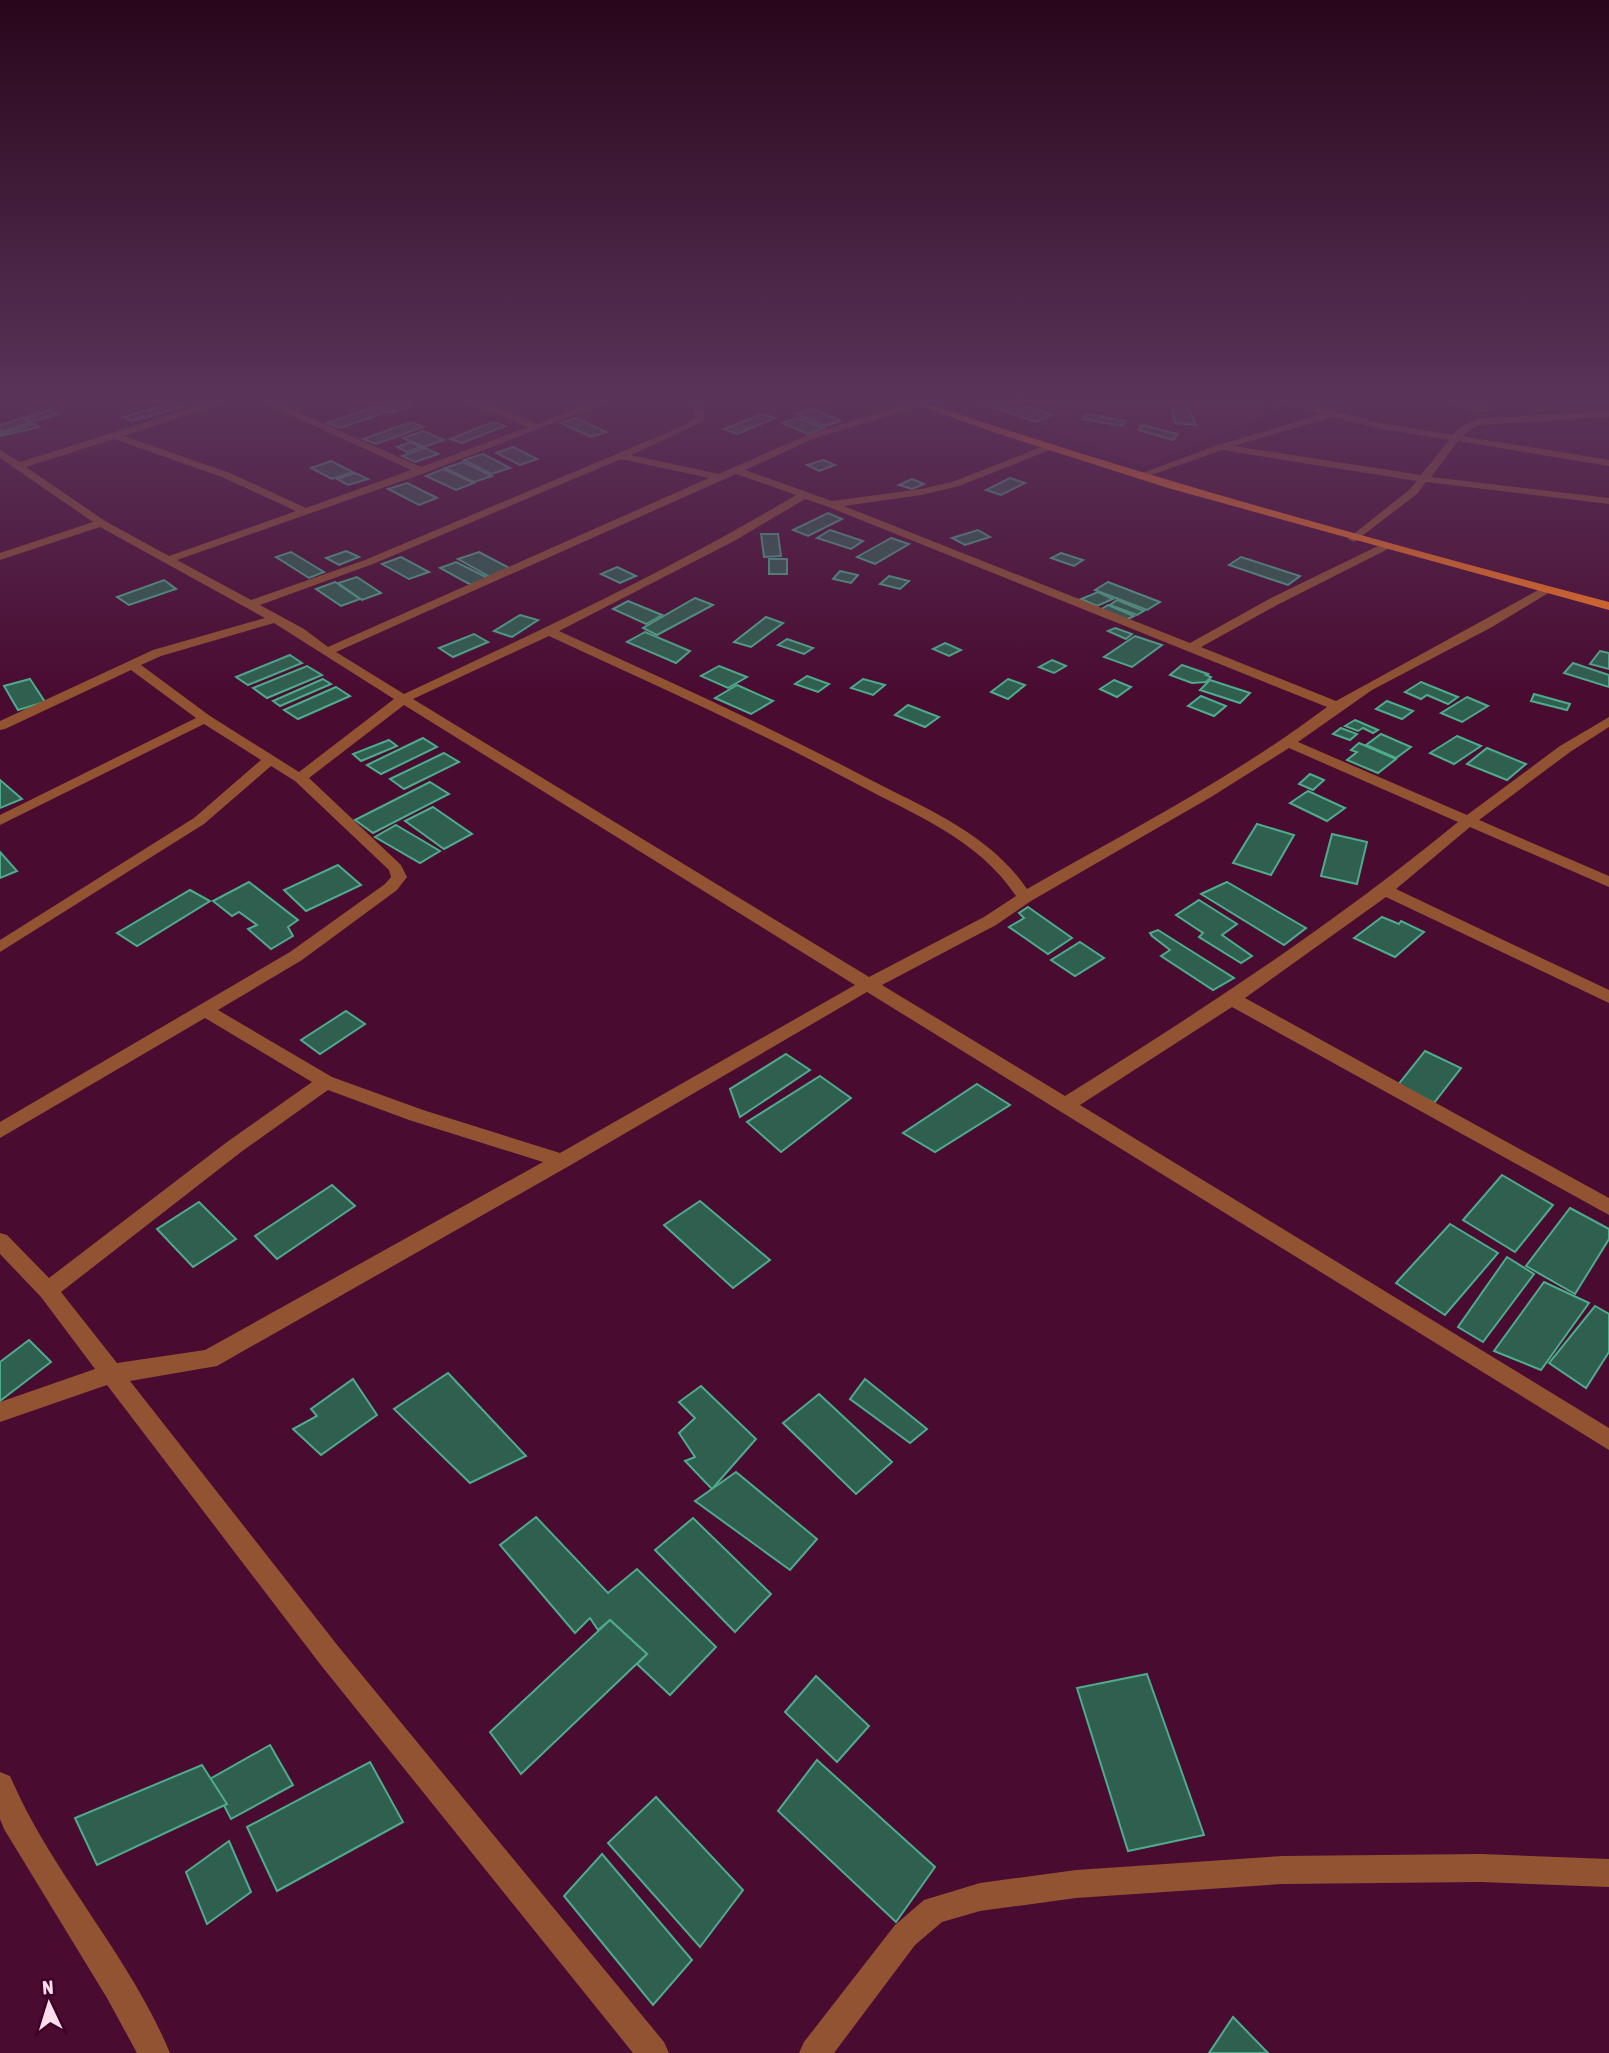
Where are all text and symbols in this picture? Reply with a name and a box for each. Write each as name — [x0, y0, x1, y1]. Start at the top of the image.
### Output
north arrow — [14, 1969, 84, 2039]
text: N — [41, 1976, 54, 1998]

